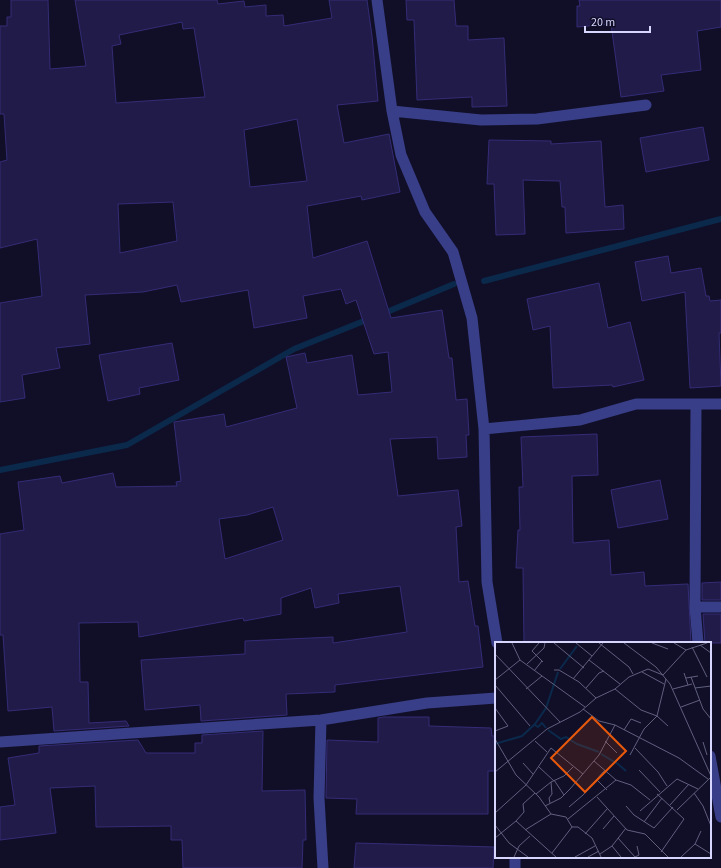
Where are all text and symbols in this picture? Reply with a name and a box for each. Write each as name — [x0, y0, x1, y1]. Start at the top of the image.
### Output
scale bar — [585, 8, 650, 34]
text: 20 m — [591, 14, 615, 31]
inset map — [495, 642, 711, 858]

